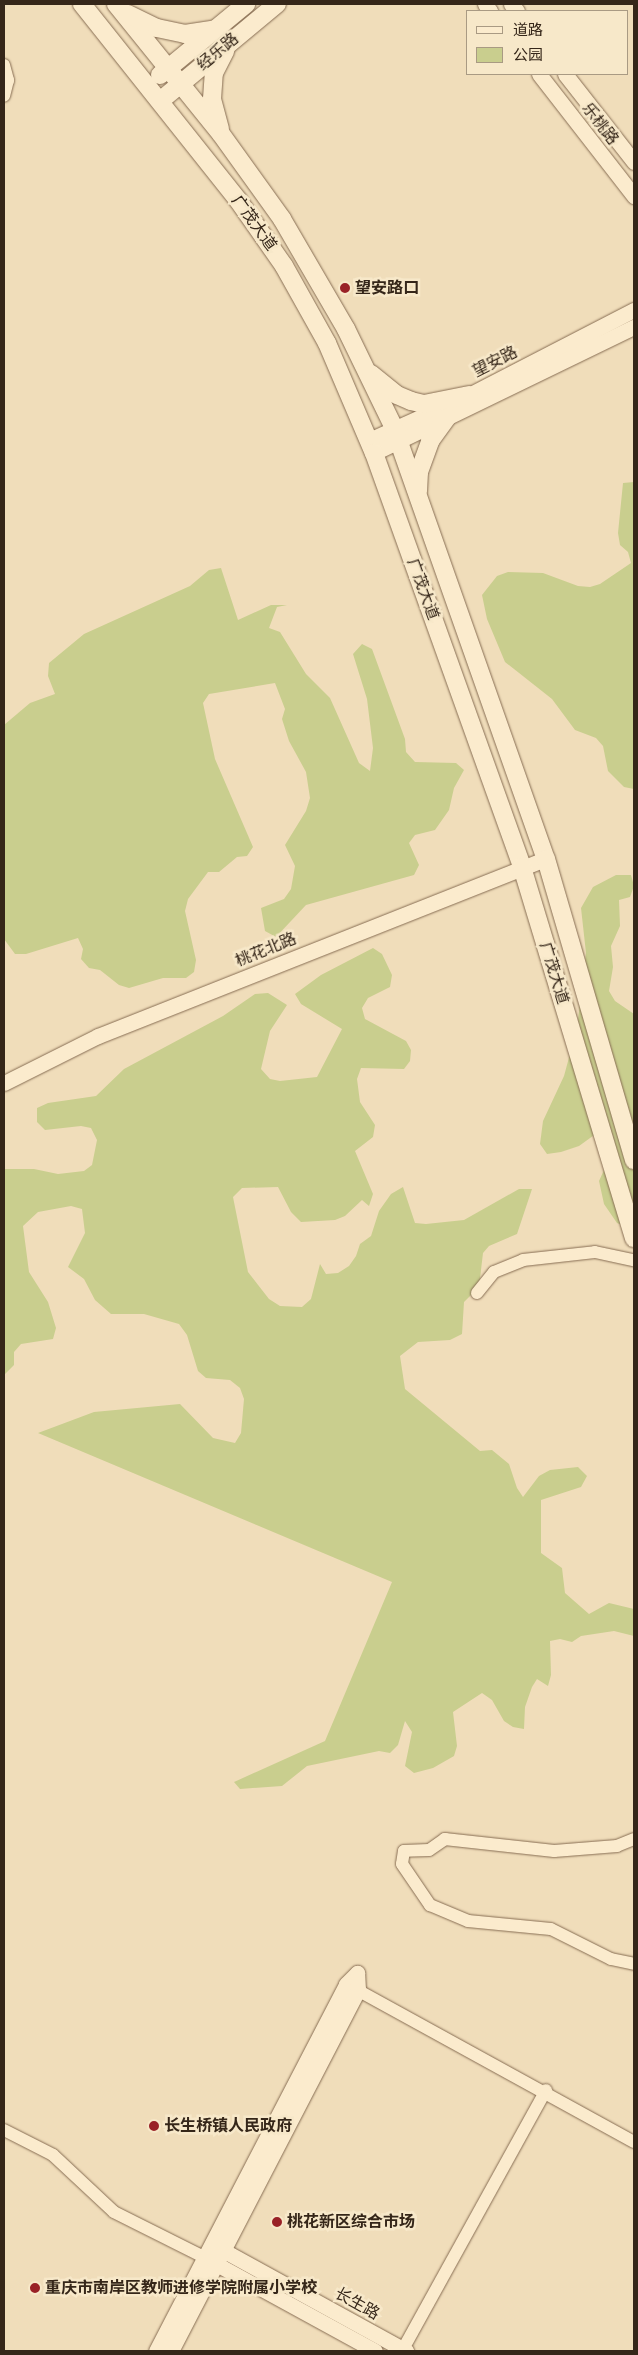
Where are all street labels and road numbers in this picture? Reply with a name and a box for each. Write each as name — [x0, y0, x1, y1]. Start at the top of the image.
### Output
street label: 经乐路 — [193, 29, 243, 75]
street label: 乐桃路 — [578, 99, 622, 149]
street label: 广茂大道 — [227, 191, 281, 255]
street label: 望安路 — [469, 343, 521, 381]
street label: 广茂大道 — [403, 556, 443, 622]
street label: 桃花北路 — [233, 929, 299, 971]
street label: 广茂大道 — [535, 940, 573, 1006]
street label: 长生路 — [331, 2284, 383, 2324]

